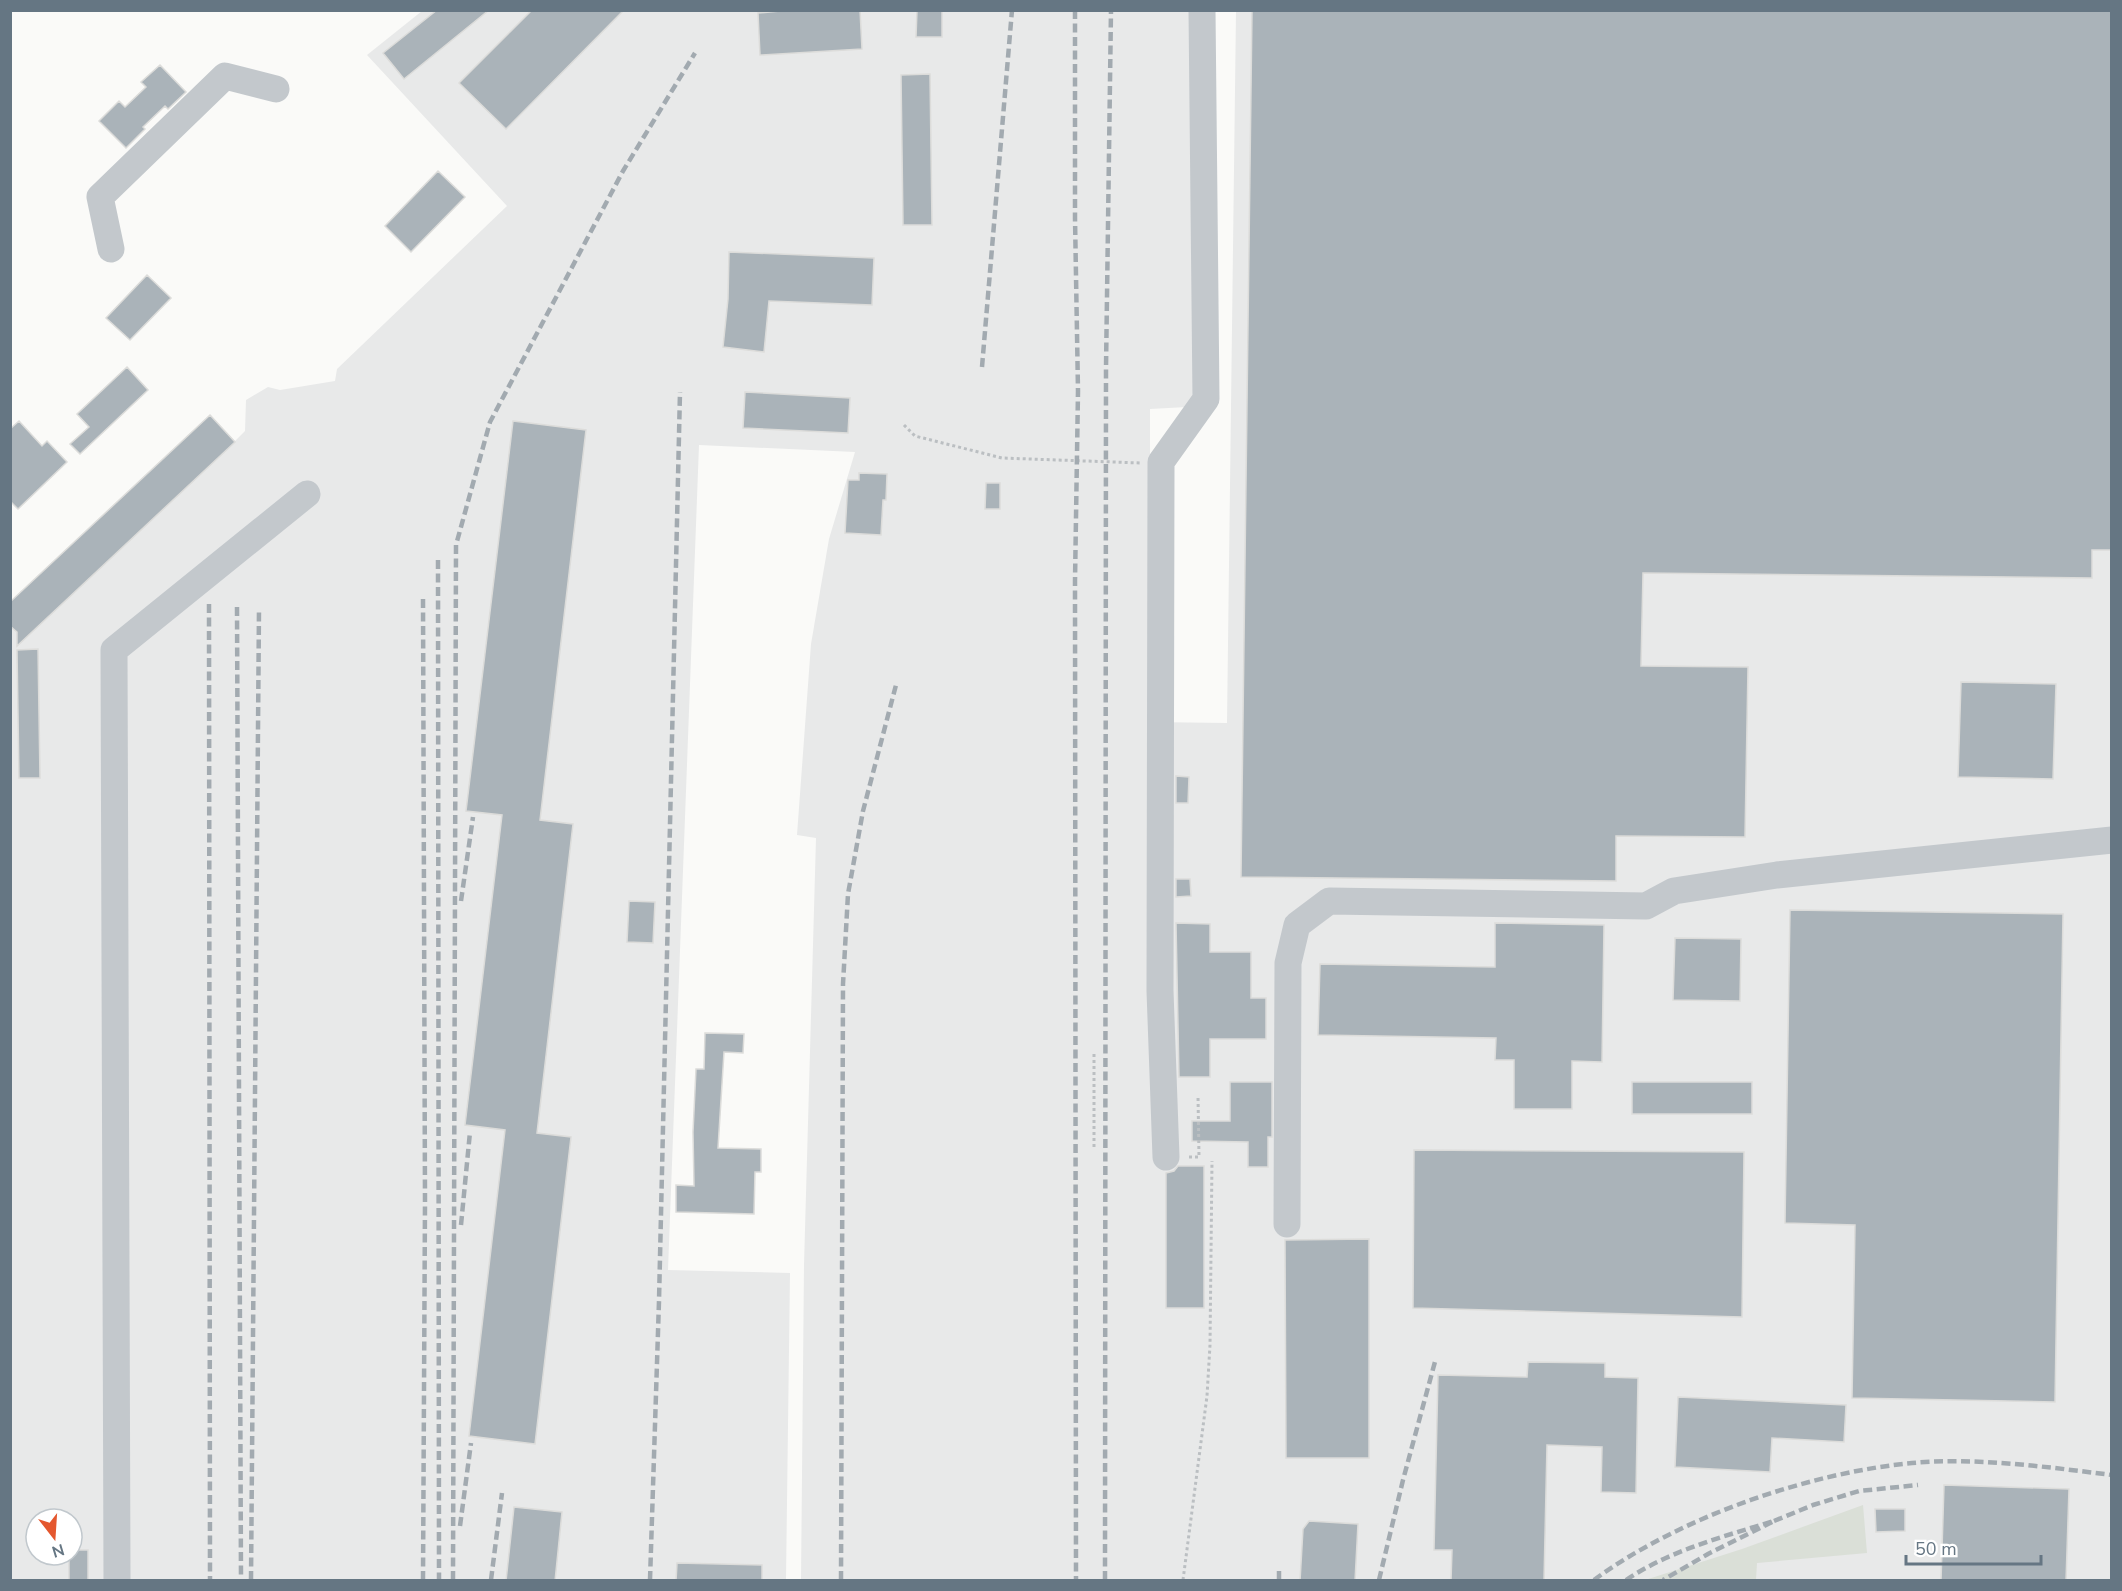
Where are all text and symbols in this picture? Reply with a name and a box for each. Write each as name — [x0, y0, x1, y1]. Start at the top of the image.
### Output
north arrow — [24, 1507, 84, 1567]
scale bar — [1906, 1528, 2041, 1566]
text: 50 m — [1915, 1537, 1957, 1561]
text: N — [49, 1538, 67, 1563]

